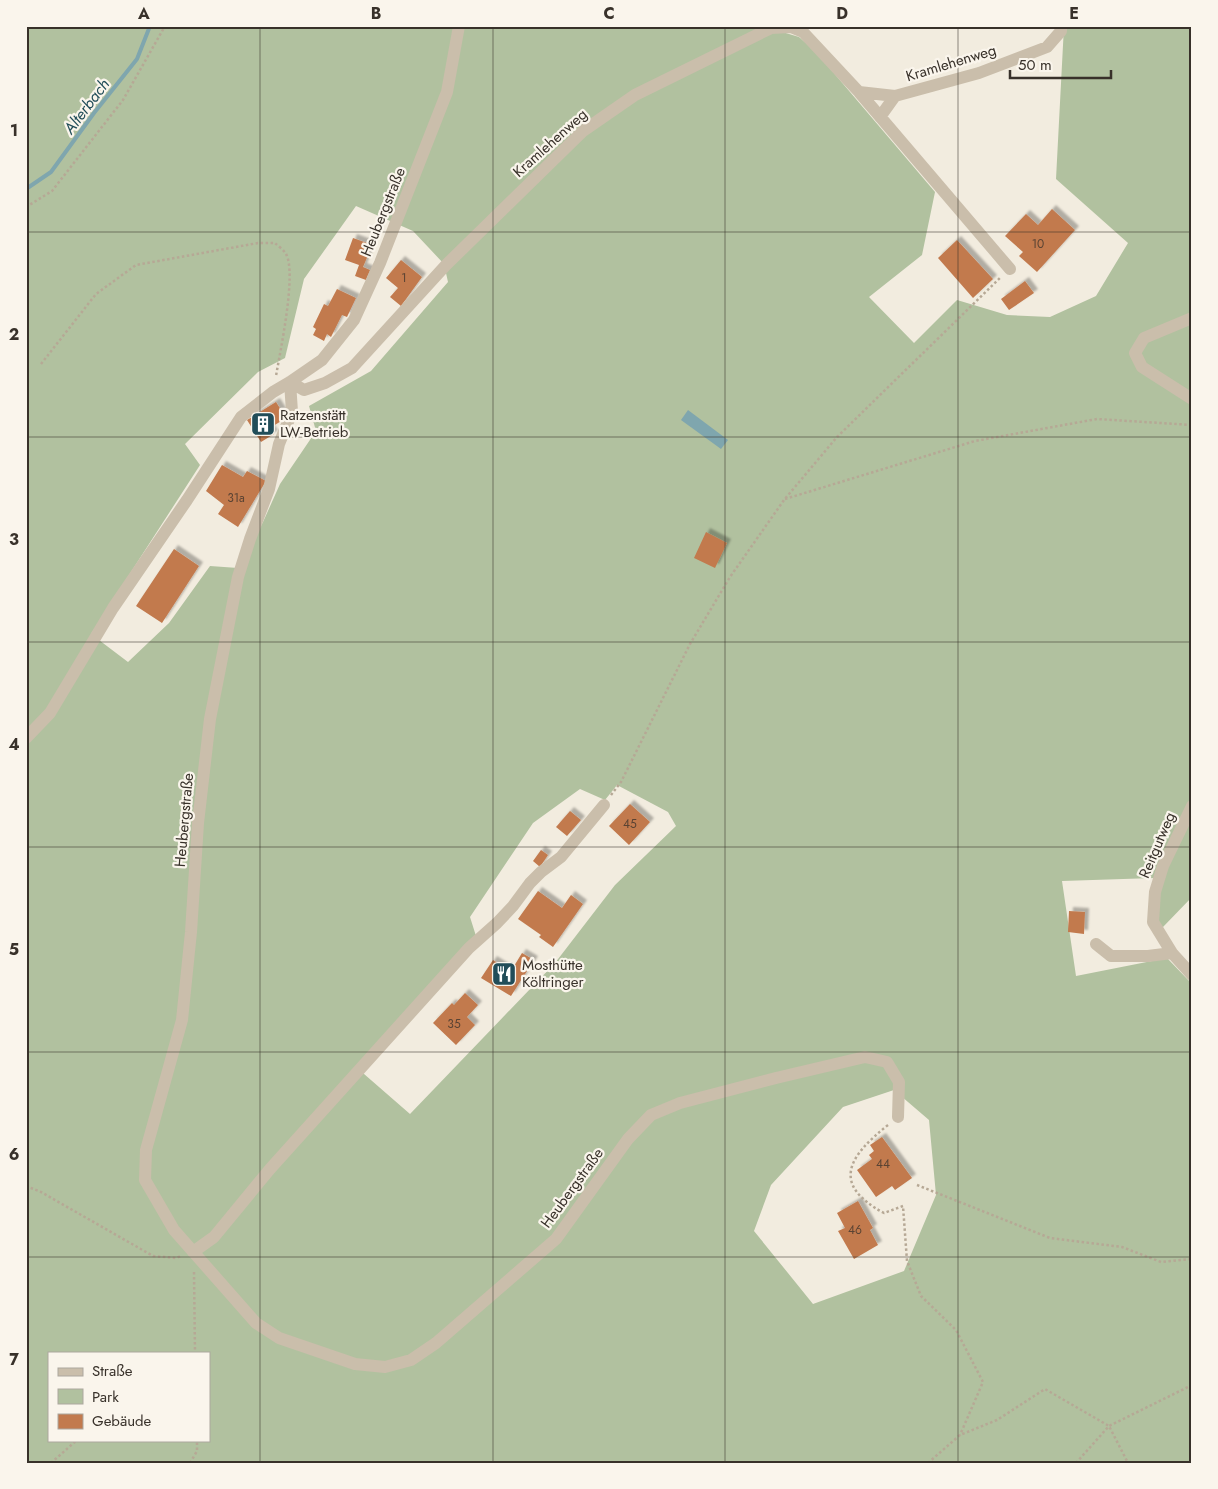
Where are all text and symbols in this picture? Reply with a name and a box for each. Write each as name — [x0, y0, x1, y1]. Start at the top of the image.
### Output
text: A — [137, 2, 150, 25]
text: B — [371, 2, 381, 25]
text: C — [603, 2, 615, 25]
text: D — [836, 2, 848, 25]
text: E — [1069, 2, 1079, 25]
street label: Kramlehenweg — [903, 39, 999, 87]
scale bar — [1010, 48, 1112, 80]
text: 50 m — [1018, 54, 1052, 76]
water label: Alterbach — [57, 74, 115, 140]
street label: Kramlehenweg — [508, 104, 592, 182]
text: 1 — [10, 119, 18, 142]
street label: Heubergstraße — [355, 164, 411, 260]
house number: 10 — [1032, 235, 1044, 253]
house number: 1 — [401, 269, 407, 287]
text: 2 — [9, 323, 19, 346]
place label: Ratzenstätt LW-Betrieb — [280, 404, 349, 443]
building icon: Ratzenstätt LW-Betrieb — [250, 411, 276, 437]
house number: 31a — [227, 489, 245, 507]
text: 3 — [9, 528, 19, 551]
text: 4 — [8, 733, 20, 756]
street label: Heubergstraße — [169, 772, 199, 868]
street label: Reitgutweg — [1133, 809, 1181, 881]
house number: 45 — [623, 815, 637, 833]
text: 5 — [9, 938, 19, 961]
place label: Mosthütte Költringer — [522, 954, 584, 993]
restaurant icon: Mosthütte Költringer — [491, 961, 517, 987]
house number: 35 — [447, 1015, 461, 1033]
text: 6 — [9, 1143, 19, 1166]
street label: Heubergstraße — [535, 1143, 609, 1233]
house number: 44 — [876, 1155, 890, 1173]
house number: 46 — [848, 1221, 862, 1239]
text: 7 — [9, 1348, 19, 1371]
legend — [48, 1352, 210, 1442]
text: Straße — [92, 1360, 133, 1382]
text: Park — [92, 1386, 119, 1408]
text: Gebäude — [92, 1410, 152, 1432]

